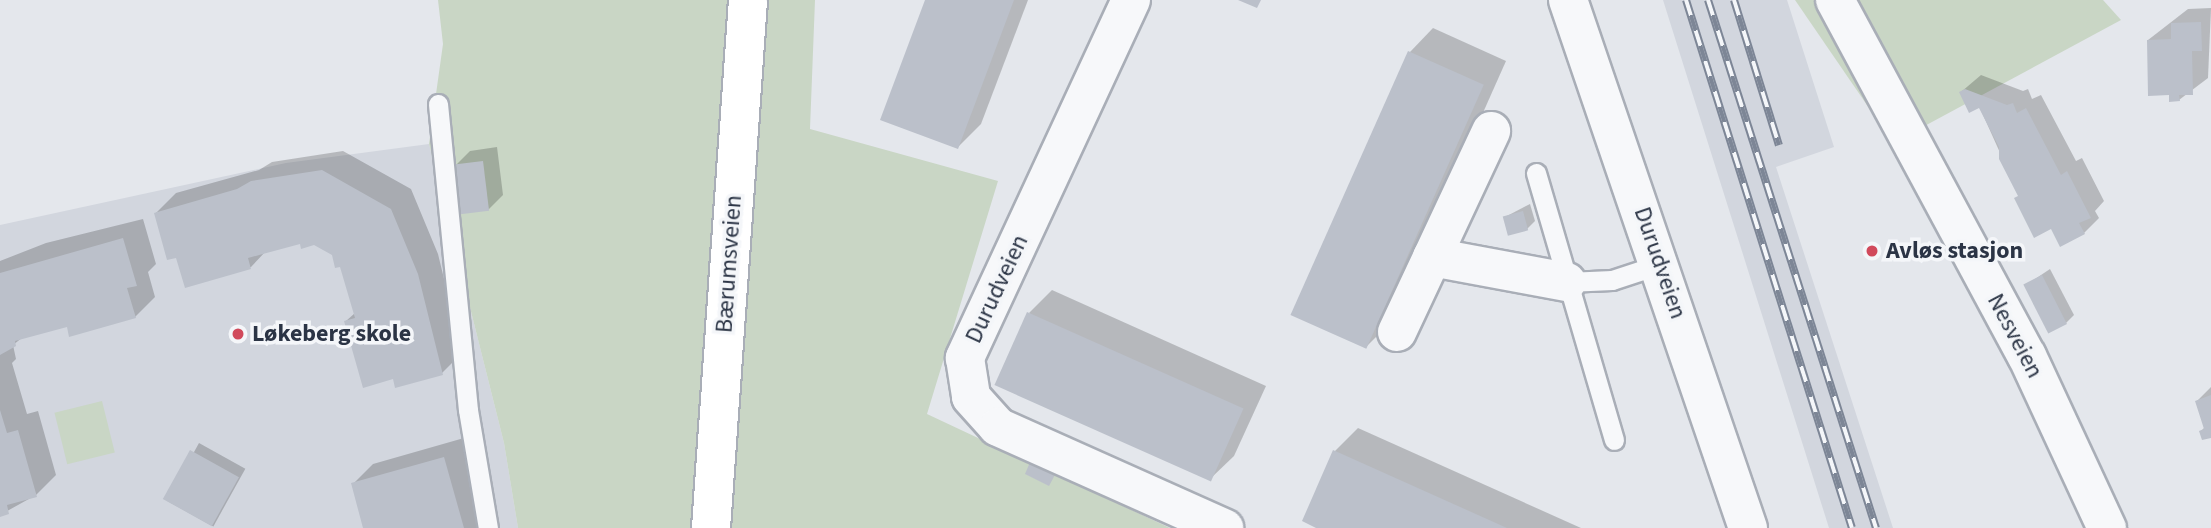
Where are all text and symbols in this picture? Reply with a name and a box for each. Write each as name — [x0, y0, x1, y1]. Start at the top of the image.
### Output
street label: Bærumsveien — [710, 194, 748, 334]
street label: Durudveien — [1627, 203, 1693, 323]
street label: Durudveien — [959, 230, 1035, 348]
place label: Avløs stasjon — [1886, 237, 2023, 265]
marker: Avløs stasjon — [1864, 243, 1880, 259]
street label: Nesveien — [1981, 289, 2049, 383]
place label: Løkeberg skole — [252, 320, 411, 348]
marker: Løkeberg skole — [230, 326, 246, 342]

